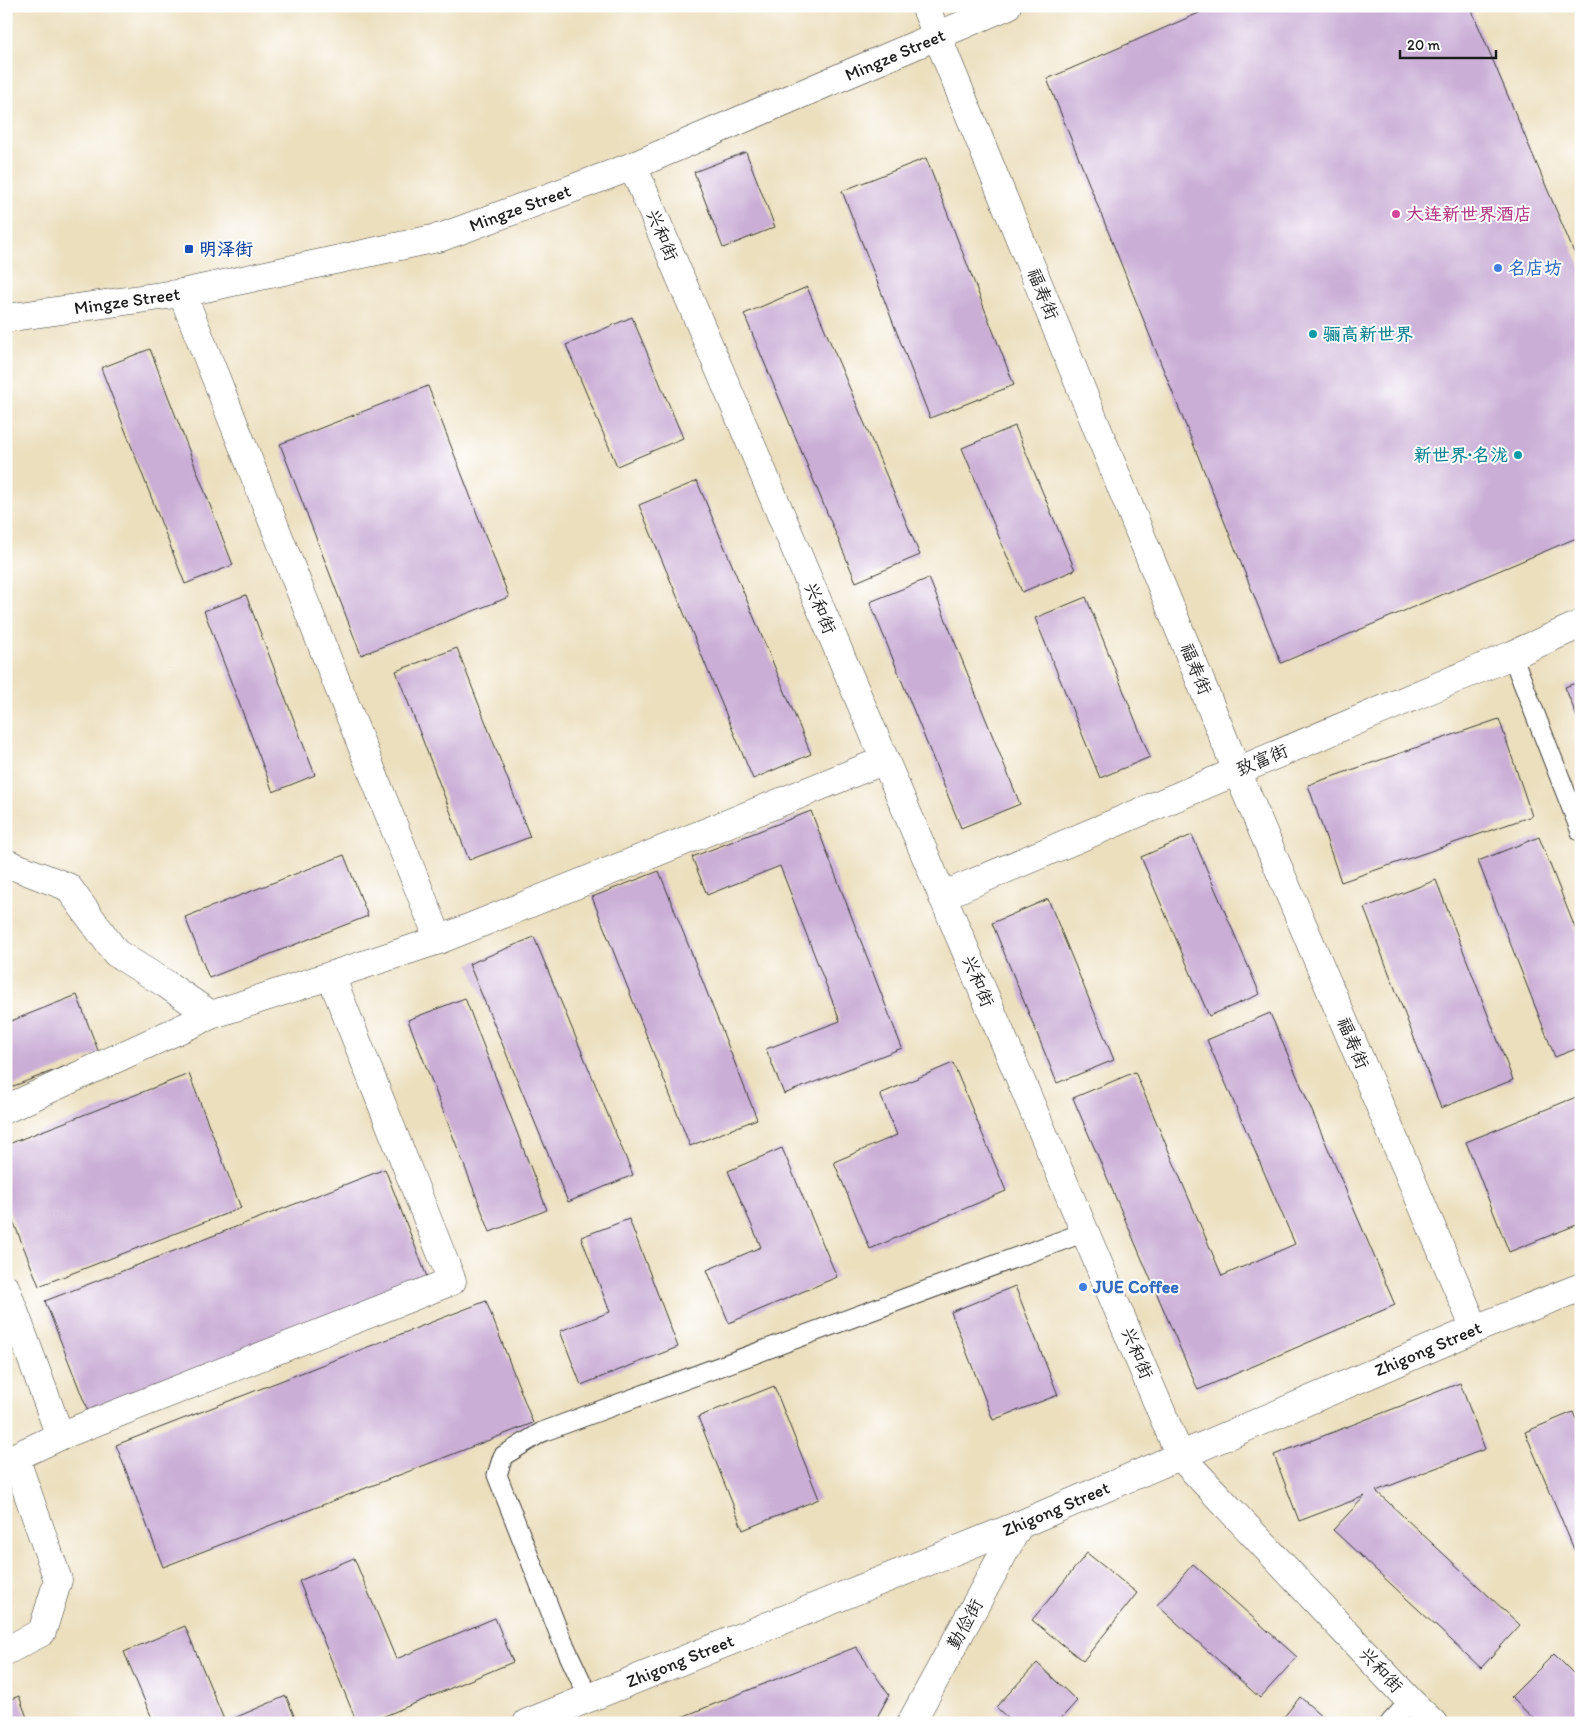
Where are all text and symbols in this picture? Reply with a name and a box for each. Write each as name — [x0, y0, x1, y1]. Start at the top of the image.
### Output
street label: Mingze Street — [842, 24, 949, 86]
scale bar — [1400, 28, 1496, 60]
text: 20 m — [1407, 36, 1441, 54]
street label: Mingze Street — [466, 179, 574, 237]
place label: 大连新世界酒店 — [1406, 203, 1532, 225]
street label: 兴和街 — [641, 206, 683, 264]
marker: 大连新世界酒店 — [1390, 208, 1402, 220]
place label: 明泽街 — [199, 238, 253, 260]
marker: 明泽街 — [183, 243, 195, 255]
place label: 名店坊 — [1508, 257, 1562, 279]
marker: 名店坊 — [1492, 262, 1504, 274]
street label: 福寿街 — [1023, 265, 1063, 323]
street label: Mingze Street — [73, 283, 182, 319]
place label: 骊高新世界 — [1323, 323, 1413, 345]
marker: 骊高新世界 — [1307, 328, 1319, 340]
place label: 新世界·名泷 — [1414, 444, 1508, 466]
marker: 新世界·名泷 — [1512, 449, 1524, 461]
street label: 兴和街 — [799, 579, 841, 637]
street label: 福寿街 — [1176, 640, 1216, 698]
street label: 致富街 — [1233, 739, 1291, 781]
street label: 兴和街 — [957, 952, 999, 1010]
street label: 福寿街 — [1332, 1014, 1374, 1072]
place label: JUE Coffee — [1092, 1276, 1179, 1298]
marker: JUE Coffee — [1077, 1281, 1089, 1293]
street label: Zhigong Street — [1371, 1316, 1485, 1381]
street label: 兴和街 — [1116, 1324, 1158, 1382]
street label: Zhigong Street — [999, 1476, 1113, 1541]
street label: 勤俭街 — [942, 1595, 988, 1653]
street label: Zhigong Street — [623, 1629, 737, 1693]
street label: 兴和街 — [1355, 1643, 1407, 1697]

